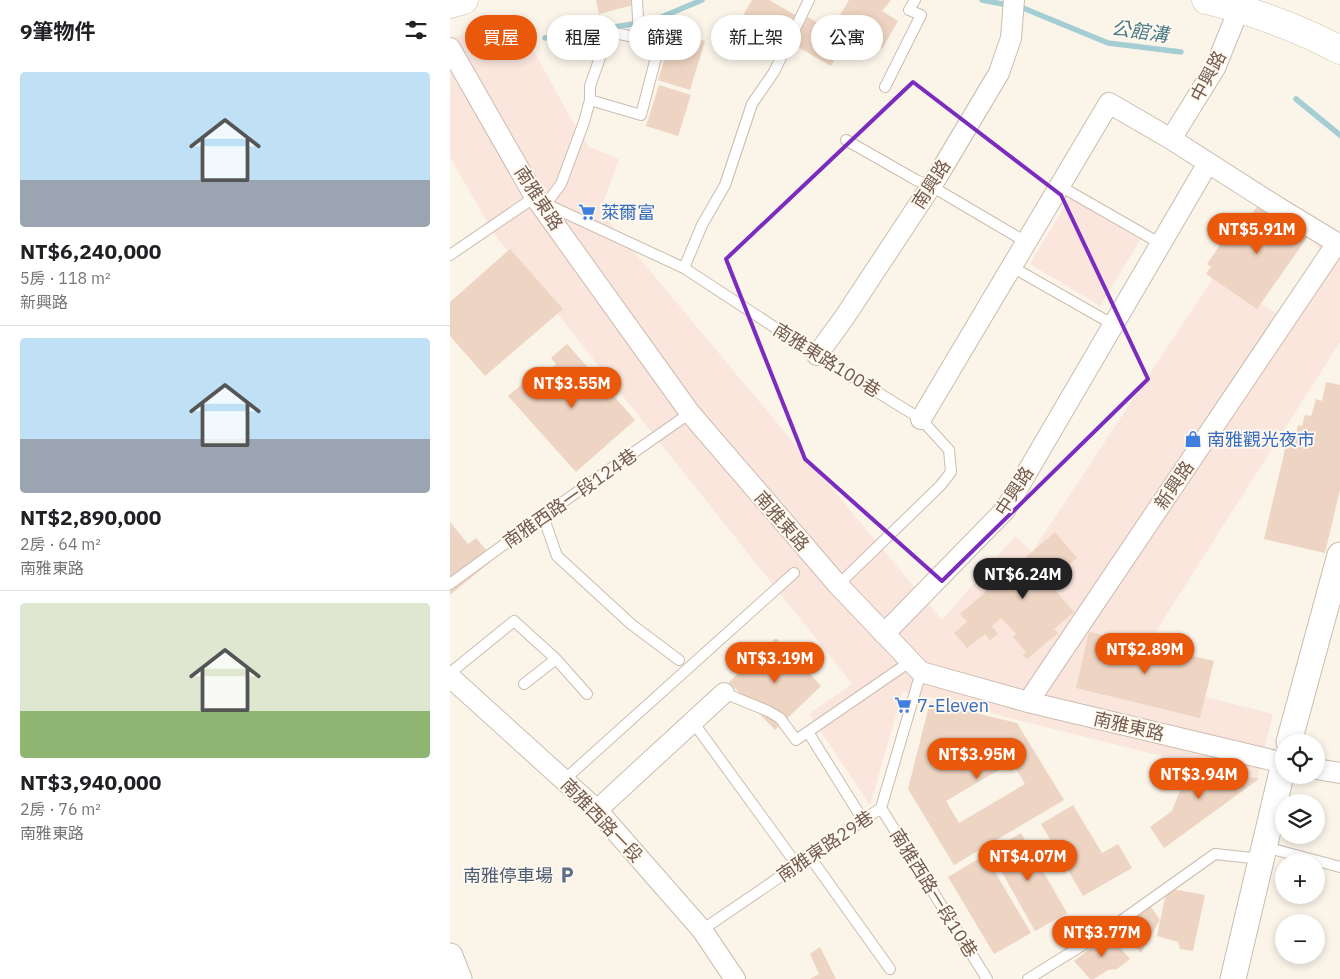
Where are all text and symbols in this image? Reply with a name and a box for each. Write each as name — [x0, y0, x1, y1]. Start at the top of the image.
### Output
chip: 買屋 — [465, 15, 537, 60]
chip: 租屋 — [547, 15, 619, 60]
chip: 篩選 — [629, 15, 701, 60]
chip: 新上架 — [711, 15, 801, 60]
chip: 公寓 — [811, 15, 883, 60]
water label: 公館溝 — [1110, 15, 1173, 47]
icon: filters — [402, 16, 430, 44]
text: 9筆物件 — [20, 17, 96, 45]
street label: 中興路 — [1185, 47, 1231, 105]
icon: home — [180, 105, 270, 195]
street label: 南興路 — [907, 155, 955, 213]
street label: 南雅東路 — [510, 162, 568, 234]
place label: 萊爾富 — [601, 201, 655, 224]
supermarket icon: 萊爾富 — [577, 202, 597, 222]
pin: NT$5.91M — [1205, 212, 1309, 255]
text: NT$5.91M — [1218, 219, 1296, 239]
text: NT$6,240,000 — [20, 237, 161, 265]
text: 5房 · 118 m² — [20, 268, 110, 288]
text: 新興路 — [20, 292, 68, 312]
street label: 南雅東路100巷 — [769, 318, 885, 402]
pin: NT$3.55M — [520, 366, 624, 409]
icon: home — [180, 370, 270, 460]
text: NT$3.55M — [533, 373, 611, 393]
place label: 南雅觀光夜市 — [1207, 428, 1315, 451]
shop icon: 南雅觀光夜市 — [1183, 429, 1203, 449]
street label: 南雅西路一段124巷 — [499, 443, 641, 553]
street label: 新興路 — [1149, 456, 1199, 514]
street label: 中興路 — [990, 462, 1038, 520]
street label: 南雅東路 — [750, 486, 814, 556]
text: NT$2,890,000 — [20, 503, 161, 531]
text: 2房 · 64 m² — [20, 534, 101, 554]
text: 南雅東路 — [20, 558, 84, 578]
pin: NT$6.24M — [971, 558, 1075, 600]
text: NT$6.24M — [984, 564, 1062, 584]
pin: NT$2.89M — [1093, 632, 1197, 675]
icon: home — [180, 635, 270, 725]
text: NT$2.89M — [1106, 639, 1184, 659]
pin: NT$3.19M — [723, 642, 827, 684]
text: NT$3.19M — [736, 648, 814, 668]
place label: 7-Eleven — [917, 694, 989, 717]
supermarket icon: 7-Eleven — [893, 695, 913, 715]
street label: 南雅東路 — [1091, 707, 1167, 745]
map controls — [1275, 734, 1325, 964]
button: locate — [1275, 734, 1325, 784]
pin: NT$3.95M — [925, 738, 1029, 780]
text: NT$3.95M — [938, 744, 1016, 764]
pin: NT$3.94M — [1147, 758, 1251, 800]
text: NT$3.94M — [1160, 764, 1238, 784]
text: NT$3,940,000 — [20, 768, 161, 796]
street label: 南雅西路一段 — [556, 773, 648, 867]
button: layers — [1275, 794, 1325, 844]
text: 2房 · 76 m² — [20, 799, 101, 819]
street label: 南雅東路29巷 — [772, 805, 878, 887]
text: 南雅東路 — [20, 823, 84, 843]
street label: 南雅西路一段10巷 — [885, 824, 983, 962]
pin: NT$4.07M — [976, 840, 1080, 882]
text: NT$4.07M — [989, 846, 1067, 866]
button: + — [1275, 854, 1325, 904]
place label: 南雅停車場 — [463, 864, 553, 887]
parking icon: 南雅停車場 — [557, 865, 577, 885]
button: − — [1275, 914, 1325, 964]
pin: NT$3.77M — [1050, 916, 1154, 958]
text: NT$3.77M — [1063, 922, 1141, 942]

